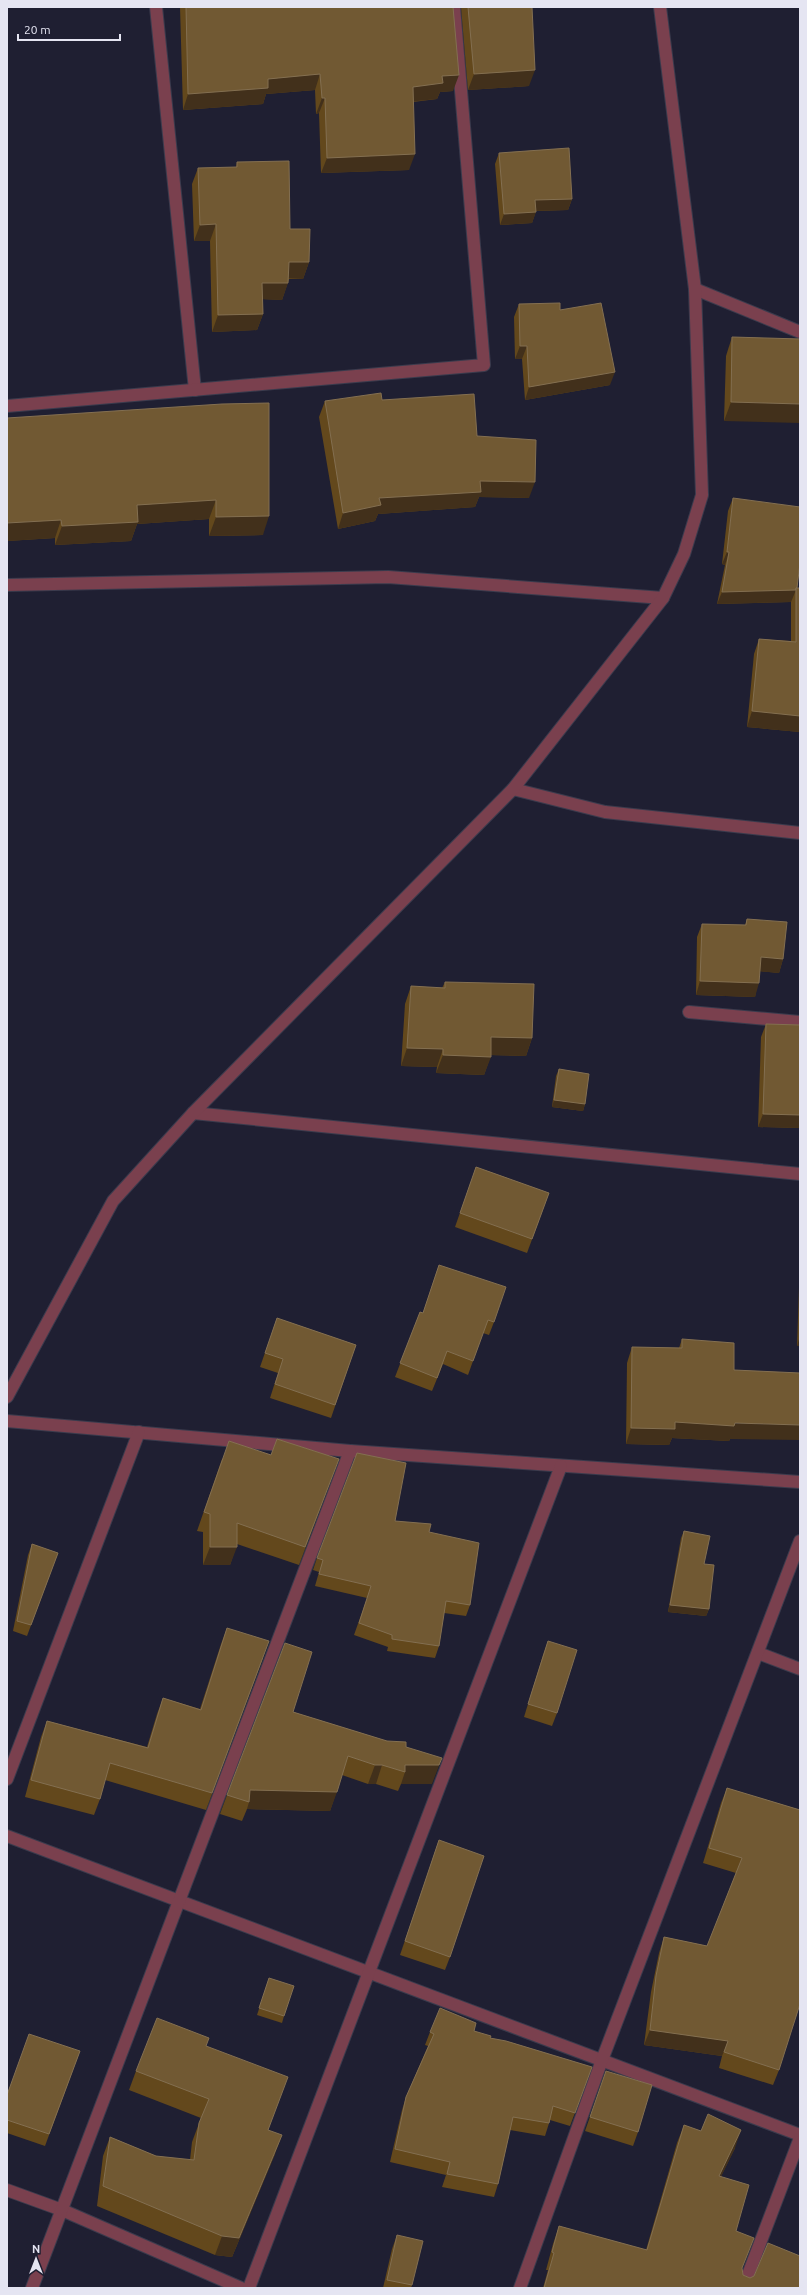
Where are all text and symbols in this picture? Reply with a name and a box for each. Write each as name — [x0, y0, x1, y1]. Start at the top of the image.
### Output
scale bar — [18, 16, 120, 42]
text: 20 m — [24, 23, 51, 36]
north arrow — [16, 2239, 56, 2279]
text: N — [32, 2243, 40, 2255]

